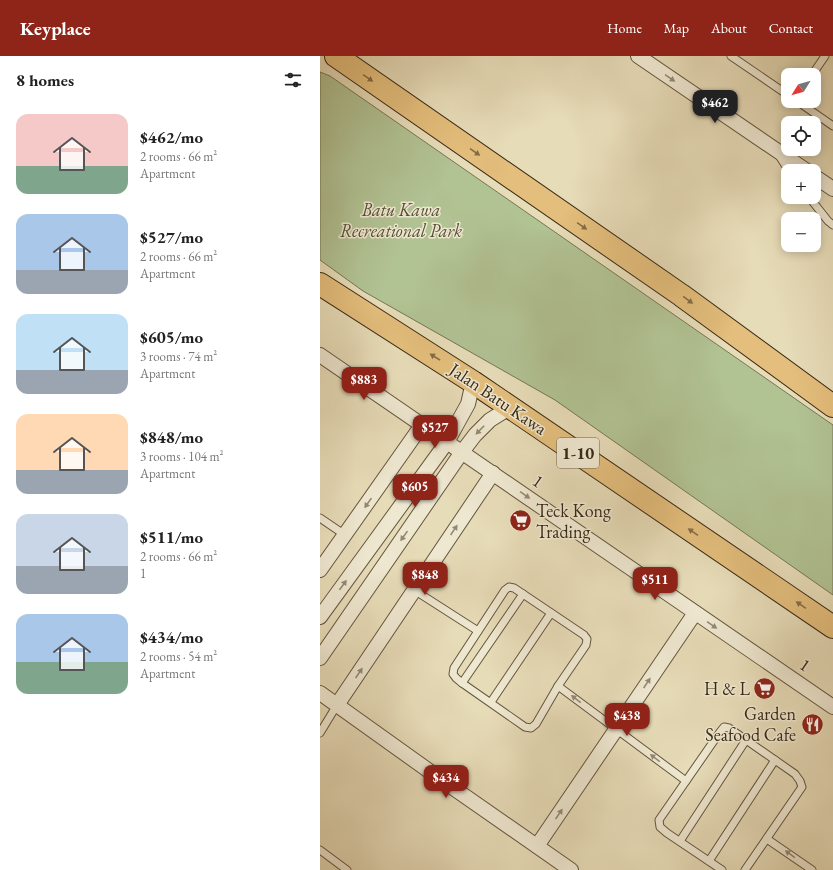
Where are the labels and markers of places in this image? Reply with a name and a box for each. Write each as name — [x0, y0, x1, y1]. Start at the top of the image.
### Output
pin: $462 — [691, 90, 739, 124]
pin: $883 — [340, 367, 388, 401]
pin: $527 — [411, 415, 459, 449]
pin: $605 — [391, 474, 439, 508]
place label: Teck Kong Trading — [536, 499, 611, 543]
supermarket icon: Teck Kong Trading — [507, 508, 533, 534]
pin: $848 — [401, 562, 449, 596]
pin: $511 — [631, 567, 679, 601]
supermarket icon: H & L — [752, 676, 778, 702]
place label: H & L — [704, 677, 750, 700]
place label: Garden Seafood Cafe — [705, 702, 796, 746]
pin: $438 — [603, 703, 651, 737]
restaurant icon: Garden Seafood Cafe — [799, 711, 825, 737]
pin: $434 — [422, 765, 470, 799]

